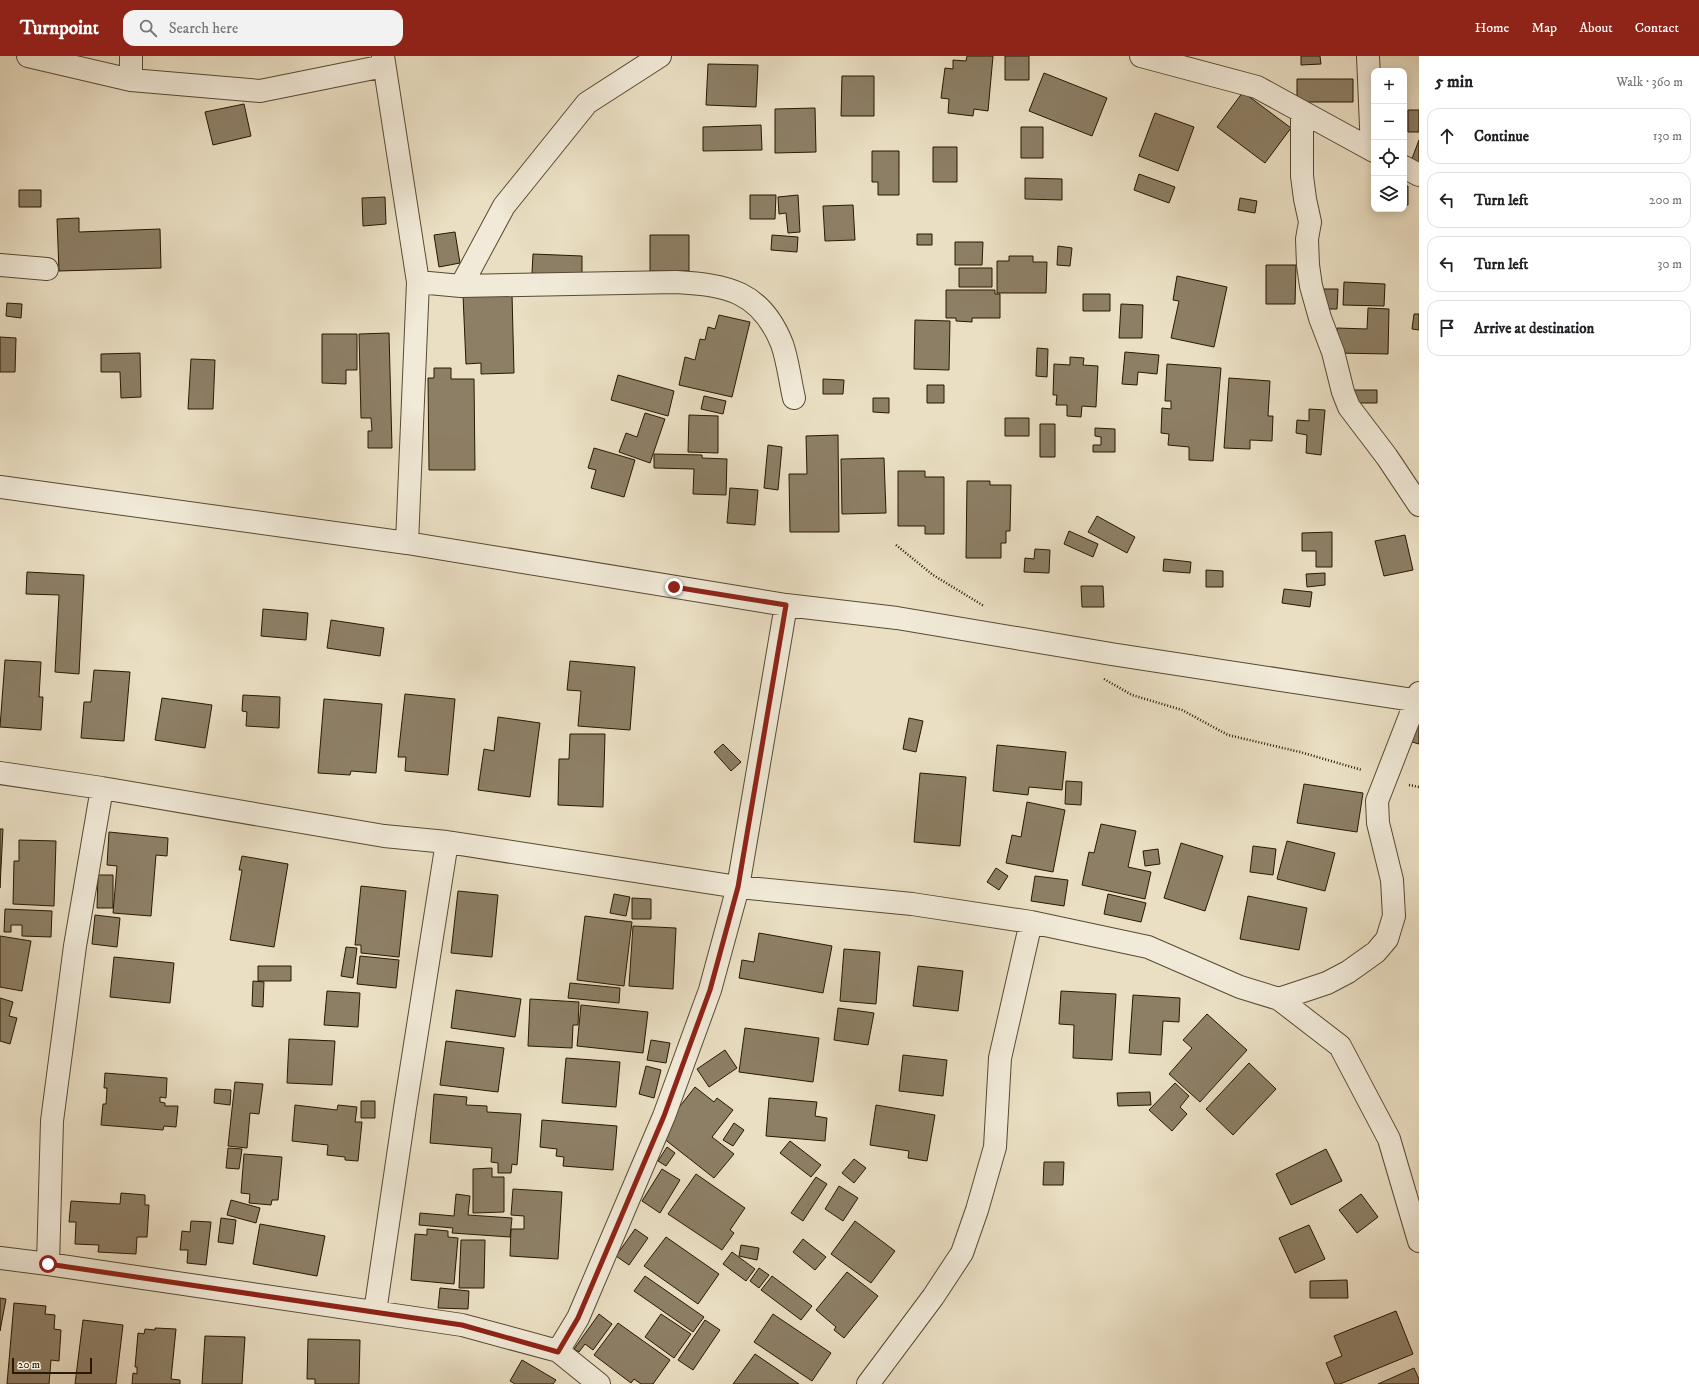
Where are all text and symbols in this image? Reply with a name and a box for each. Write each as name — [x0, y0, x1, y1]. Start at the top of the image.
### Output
search box — [123, 10, 403, 46]
text: Turnpoint — [20, 17, 99, 40]
icon: search — [137, 17, 159, 39]
text: Search here — [169, 19, 238, 38]
text: Home — [1475, 19, 1509, 37]
text: Map — [1531, 19, 1557, 37]
text: About — [1579, 19, 1613, 37]
text: Contact — [1635, 19, 1679, 37]
map controls — [1371, 68, 1407, 212]
button: + — [1371, 68, 1407, 104]
text: 5 min — [1435, 71, 1473, 93]
text: Walk · 360 m — [1616, 74, 1683, 90]
button: − — [1371, 104, 1407, 140]
icon: ahead — [1436, 125, 1458, 147]
text: Continue — [1474, 127, 1529, 146]
text: 130 m — [1653, 128, 1682, 144]
button: locate — [1371, 140, 1407, 176]
button: layers — [1371, 176, 1407, 212]
icon: left — [1436, 189, 1458, 211]
text: Turn left — [1474, 191, 1528, 210]
text: 200 m — [1649, 192, 1682, 208]
icon: left — [1436, 253, 1458, 275]
text: Turn left — [1474, 255, 1528, 274]
text: 30 m — [1658, 256, 1682, 272]
icon: arrive — [1436, 317, 1458, 339]
text: Arrive at destination — [1474, 319, 1594, 338]
route end — [665, 578, 683, 596]
route start — [39, 1255, 57, 1273]
scale bar — [12, 1356, 92, 1375]
text: 20 m — [18, 1358, 40, 1372]

